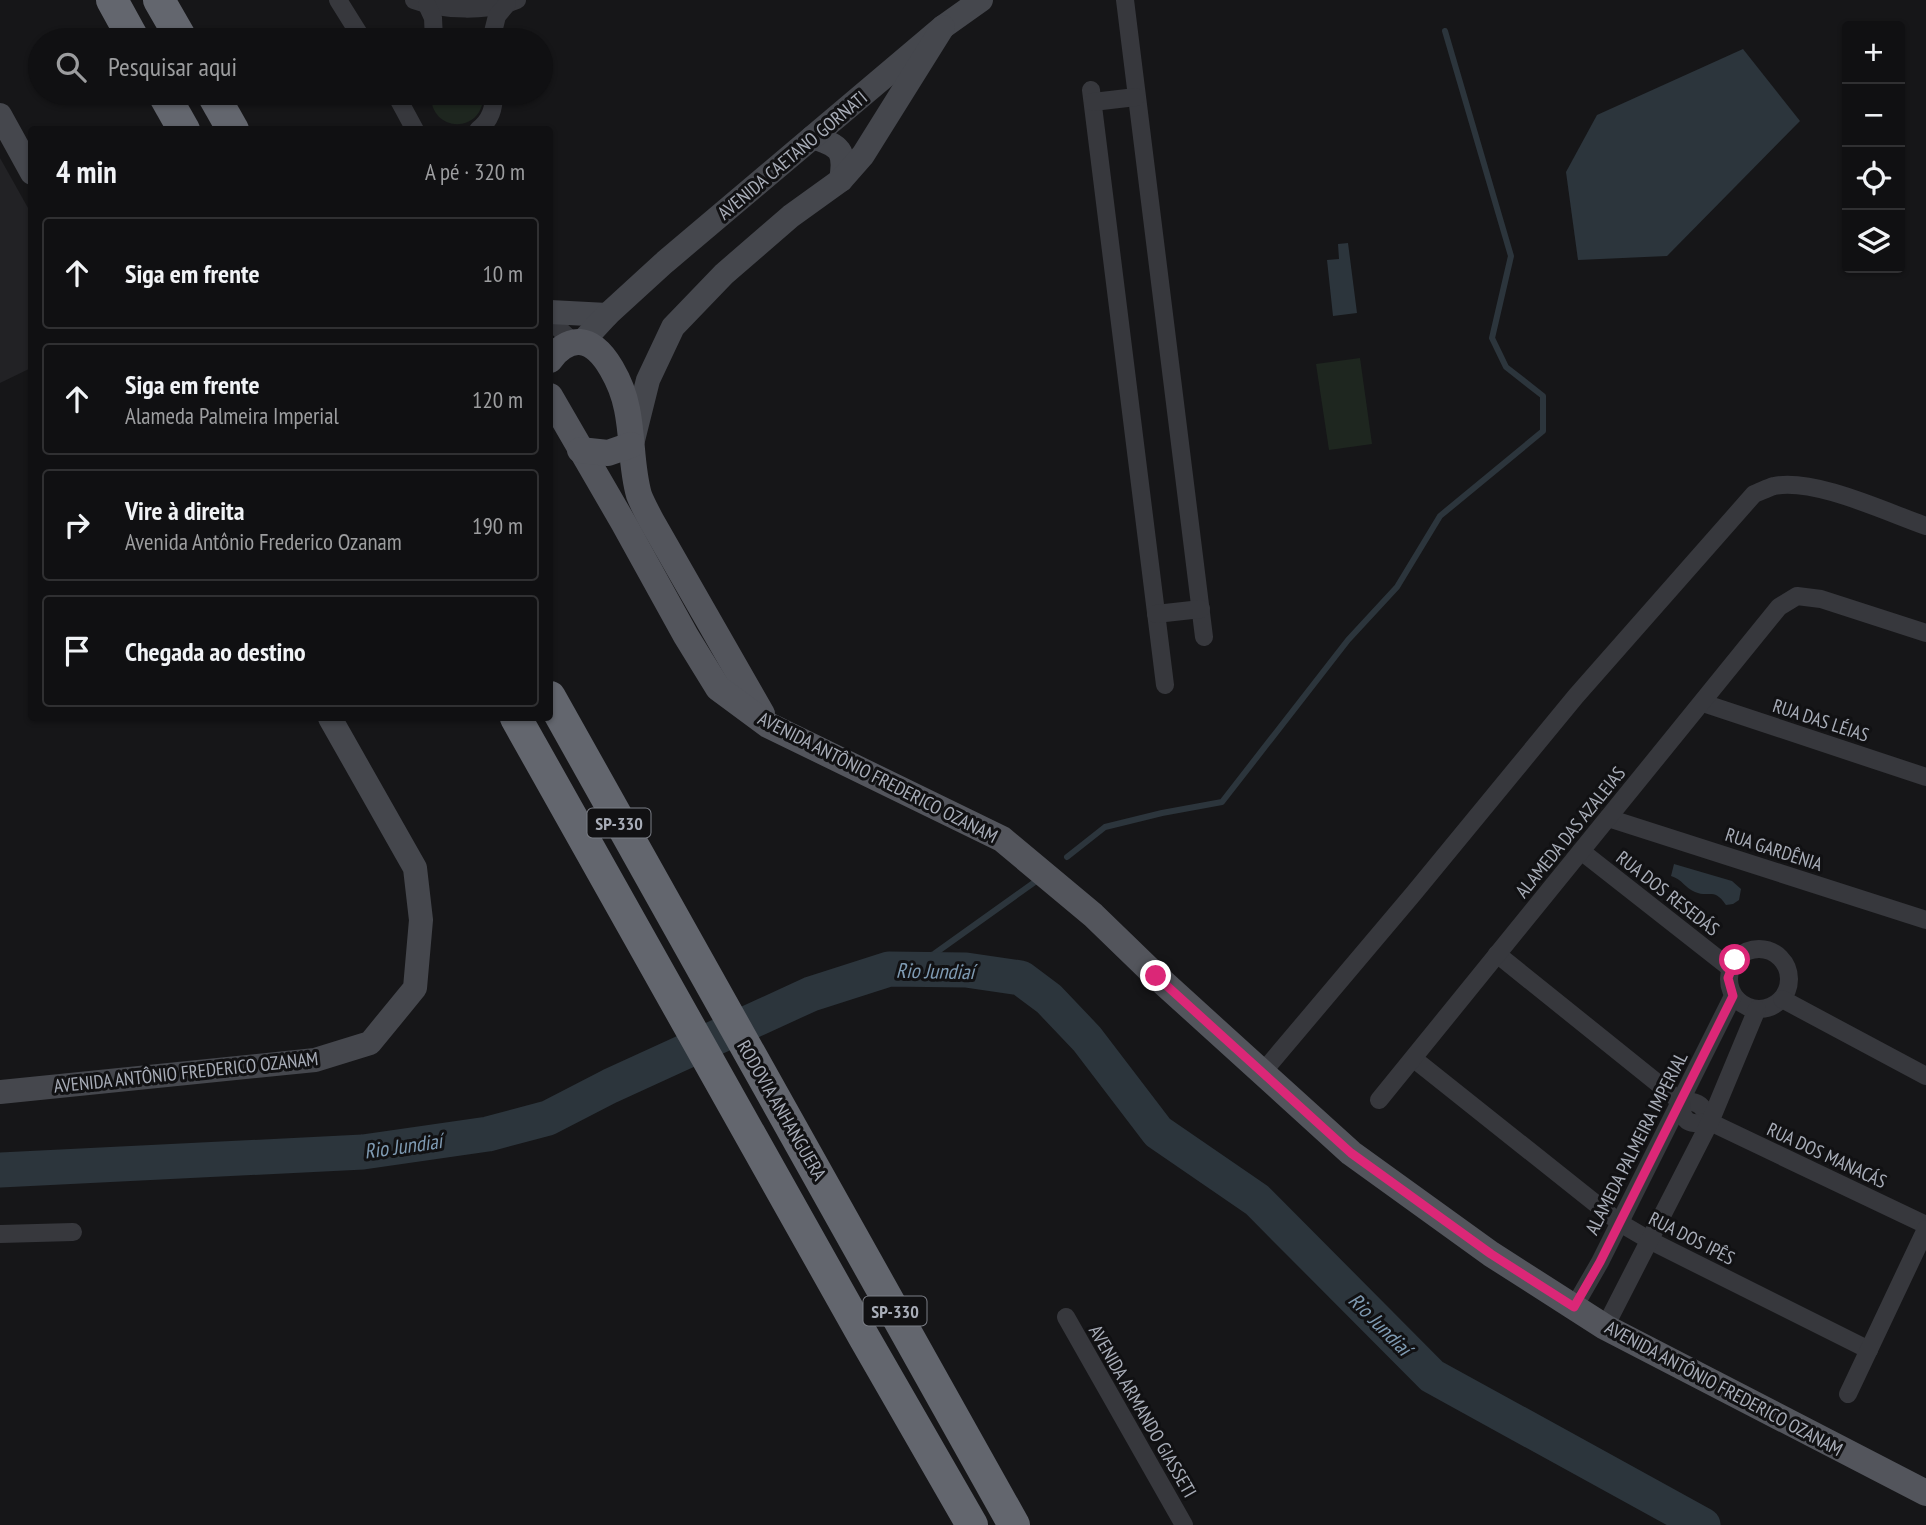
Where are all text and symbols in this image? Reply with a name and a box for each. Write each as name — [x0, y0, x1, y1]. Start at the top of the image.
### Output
map controls — [1842, 21, 1905, 273]
button: + — [1842, 21, 1905, 84]
search box — [28, 28, 553, 105]
icon: search — [52, 48, 90, 86]
text: Pesquisar aqui — [108, 50, 237, 83]
button: − — [1842, 84, 1905, 147]
street label: AVENIDA CAETANO GORNATI — [712, 85, 872, 225]
button: locate — [1842, 147, 1905, 210]
text: 4 min — [56, 152, 117, 191]
text: A pé · 320 m — [425, 157, 525, 186]
button: layers — [1842, 210, 1905, 273]
icon: ahead — [58, 254, 96, 292]
text: Siga em frente — [125, 257, 260, 290]
text: 10 m — [482, 259, 523, 288]
text: Siga em frente — [125, 368, 260, 401]
icon: ahead — [58, 380, 96, 418]
text: 120 m — [472, 385, 523, 414]
text: Alameda Palmeira Imperial — [125, 401, 339, 430]
text: Vire à direita — [125, 494, 244, 527]
icon: right — [58, 506, 96, 544]
text: 190 m — [472, 511, 523, 540]
text: Avenida Antônio Frederico Ozanam — [125, 527, 402, 556]
icon: arrive — [58, 632, 96, 670]
text: Chegada ao destino — [125, 635, 306, 668]
street label: RUA DAS LÉIAS — [1770, 693, 1872, 747]
street label: AVENIDA ANTÔNIO FREDERICO OZANAM — [754, 706, 1002, 848]
street label: ALAMEDA DAS AZALEIAS — [1510, 762, 1630, 902]
road number: SP-330 — [588, 808, 650, 838]
street label: RUA GARDÊNIA — [1722, 822, 1826, 876]
street label: RUA DOS RESEDÁS — [1612, 845, 1724, 941]
route start — [1719, 944, 1750, 975]
water label: Rio Jundiaí — [896, 957, 979, 985]
route end — [1140, 960, 1171, 991]
street label: RODOVIA ANHANGUERA — [732, 1036, 832, 1184]
street label: AVENIDA ANTÔNIO FREDERICO OZANAM — [53, 1046, 319, 1098]
street label: ALAMEDA PALMEIRA IMPERIAL — [1579, 1047, 1693, 1238]
street label: RUA DOS MANACÁS — [1763, 1117, 1891, 1193]
water label: Rio Jundiaí — [362, 1127, 448, 1165]
street label: RUA DOS IPÊS — [1645, 1206, 1739, 1270]
water label: Rio Jundiaí — [1343, 1287, 1420, 1364]
road number: SP-330 — [864, 1296, 926, 1326]
street label: AVENIDA ANTÔNIO FREDERICO OZANAM — [1601, 1315, 1847, 1461]
street label: AVENIDA ARMANDO GIASSETI — [1084, 1320, 1202, 1502]

